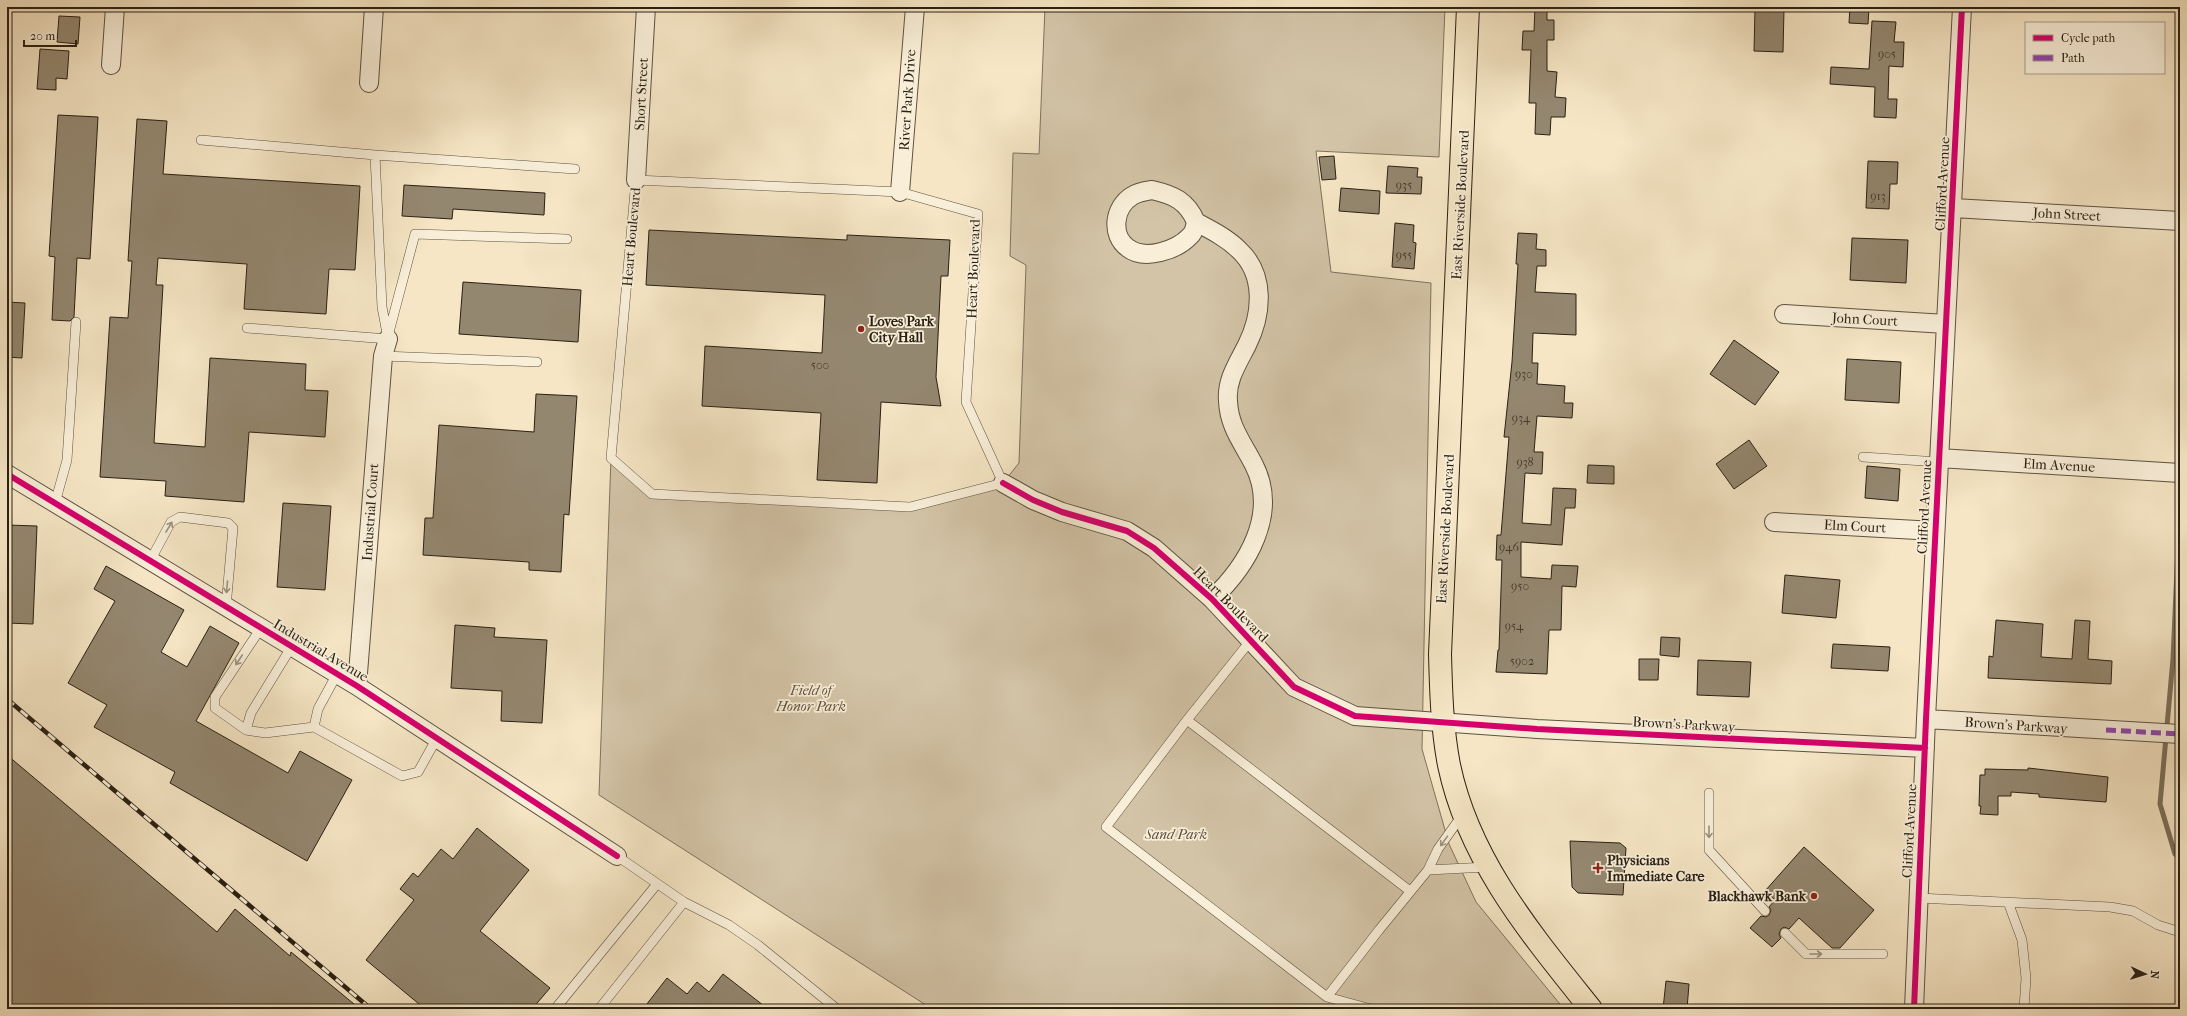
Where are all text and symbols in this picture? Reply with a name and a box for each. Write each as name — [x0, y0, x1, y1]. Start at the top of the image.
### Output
scale bar — [24, 22, 76, 48]
legend — [2025, 22, 2165, 74]
text: 20 m — [30, 29, 55, 43]
text: Cycle path — [2061, 31, 2116, 45]
house number: 905 — [1878, 47, 1896, 61]
street label: River Park Drive — [895, 49, 920, 151]
text: Path — [2061, 51, 2085, 65]
street label: Short Street — [631, 57, 652, 131]
street label: East Riverside Boulevard — [1448, 129, 1473, 280]
street label: Clifford Avenue — [1932, 136, 1953, 232]
house number: 935 — [1396, 178, 1412, 192]
street label: Heart Boulevard — [619, 186, 644, 287]
house number: 913 — [1870, 189, 1886, 203]
street label: John Street — [2032, 204, 2101, 225]
street label: Heart Boulevard — [963, 219, 984, 319]
house number: 955 — [1396, 248, 1412, 262]
street label: John Court — [1830, 309, 1899, 330]
place label: Loves Park City Hall — [869, 313, 935, 346]
marker: Loves Park City Hall — [856, 324, 866, 334]
house number: 500 — [811, 358, 829, 372]
house number: 930 — [1515, 367, 1533, 381]
house number: 934 — [1512, 411, 1531, 425]
street label: East Riverside Boulevard — [1433, 453, 1458, 604]
house number: 938 — [1516, 455, 1534, 469]
street label: Elm Avenue — [2022, 455, 2096, 476]
street label: Clifford Avenue — [1914, 459, 1935, 555]
street label: Industrial Court — [359, 463, 382, 562]
street label: Elm Court — [1823, 516, 1887, 537]
one-way arrow — [165, 521, 173, 533]
house number: 946 — [1499, 540, 1519, 554]
street label: Heart Boulevard — [1189, 563, 1272, 646]
house number: 950 — [1511, 579, 1529, 593]
one-way arrow — [224, 580, 231, 593]
street label: Industrial Avenue — [270, 615, 371, 686]
house number: 954 — [1505, 619, 1524, 633]
one-way arrow — [235, 654, 243, 666]
house number: 5902 — [1510, 654, 1534, 668]
park label: Field of Honor Park — [775, 682, 846, 715]
street label: Brown's Parkway — [1632, 713, 1736, 736]
street label: Brown's Parkway — [1964, 713, 2069, 738]
street label: Clifford Avenue — [1899, 783, 1920, 879]
one-way arrow — [1705, 825, 1713, 838]
park label: Sand Park — [1144, 826, 1207, 843]
one-way arrow — [1440, 835, 1448, 846]
place label: Physicians Immediate Care — [1607, 852, 1705, 885]
marker: Physicians Immediate Care — [1592, 862, 1604, 874]
place label: Blackhawk Bank — [1708, 888, 1807, 905]
marker: Blackhawk Bank — [1809, 891, 1819, 901]
one-way arrow — [1809, 950, 1822, 958]
north arrow — [2125, 954, 2165, 994]
text: N — [2148, 970, 2161, 980]

